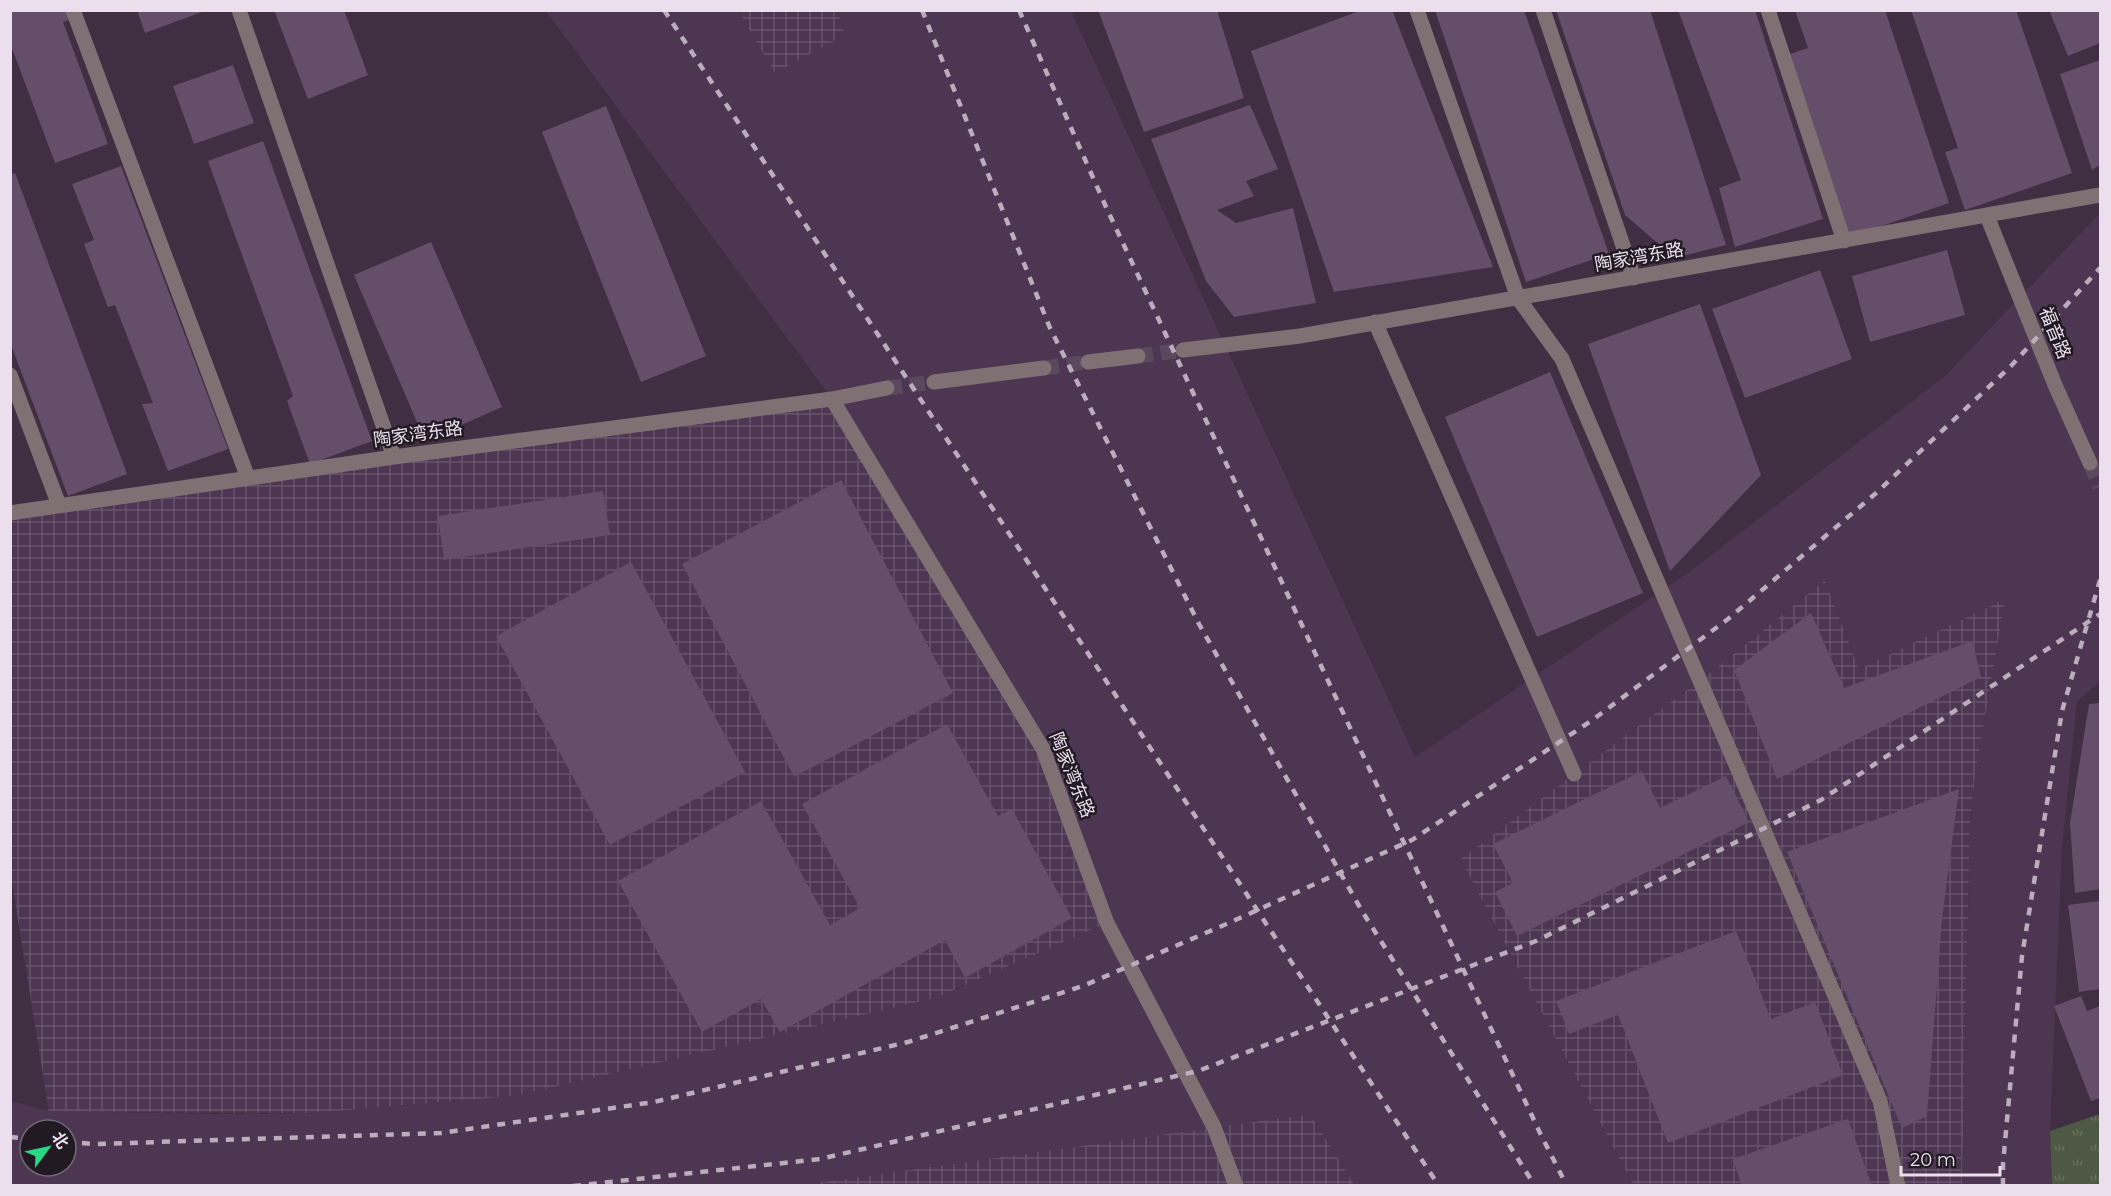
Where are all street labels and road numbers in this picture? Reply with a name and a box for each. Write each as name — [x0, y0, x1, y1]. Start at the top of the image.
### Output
street label: 陶家湾东路 — [1593, 238, 1685, 276]
street label: 福音路 — [2035, 304, 2075, 362]
street label: 陶家湾东路 — [372, 417, 464, 451]
street label: 陶家湾东路 — [1045, 729, 1099, 821]

